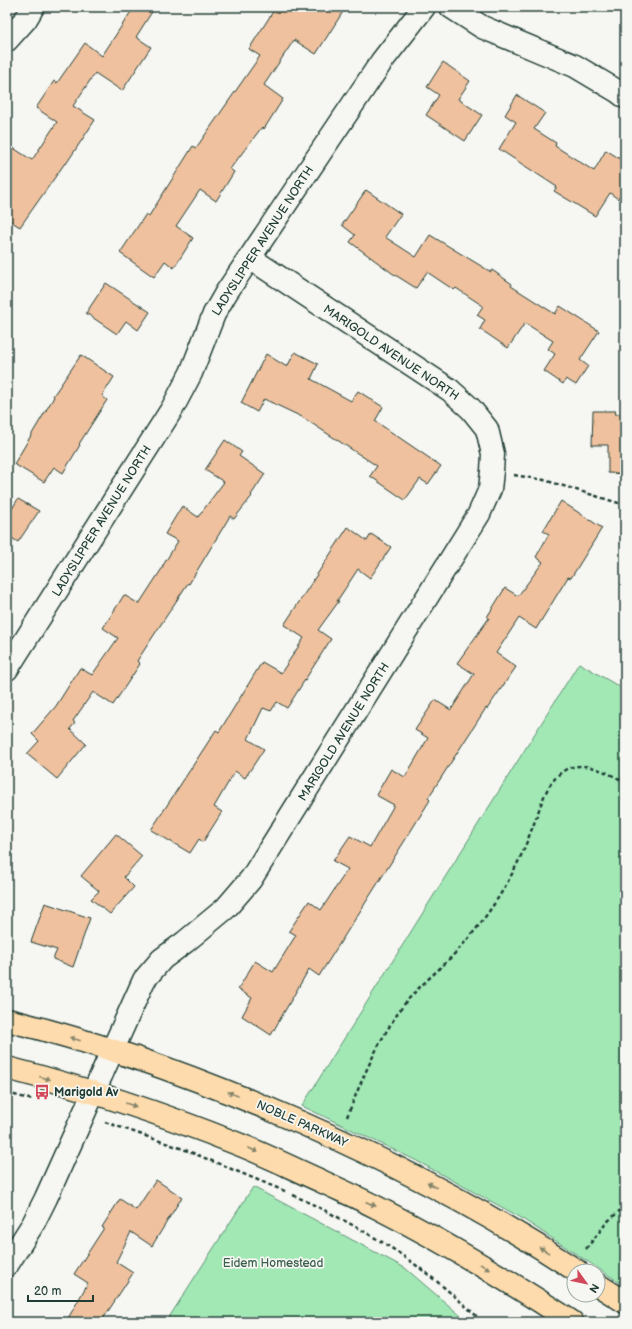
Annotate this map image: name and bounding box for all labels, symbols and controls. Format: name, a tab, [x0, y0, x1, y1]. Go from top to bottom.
street label: LADYSLIPPER AVENUE NORTH	[209, 163, 317, 319]
street label: MARIGOLD AVENUE NORTH	[320, 302, 462, 404]
street label: LADYSLIPPER AVENUE NORTH	[49, 443, 155, 599]
street label: MARIGOLD AVENUE NORTH	[295, 660, 393, 804]
one-way arrow	[69, 1035, 81, 1041]
one-way arrow	[38, 1075, 51, 1081]
bus stop icon: Marigold Av	[33, 1083, 51, 1101]
place label: Marigold Av	[54, 1085, 119, 1100]
one-way arrow	[227, 1091, 239, 1097]
street label: NOBLE PARKWAY	[254, 1097, 351, 1151]
one-way arrow	[125, 1102, 137, 1108]
one-way arrow	[247, 1148, 259, 1154]
one-way arrow	[426, 1182, 438, 1189]
one-way arrow	[365, 1201, 377, 1207]
one-way arrow	[538, 1247, 550, 1254]
park label: Eidem Homestead	[223, 1256, 323, 1271]
one-way arrow	[480, 1263, 490, 1271]
north arrow	[566, 1263, 606, 1303]
scale bar	[28, 1277, 93, 1303]
text: N	[586, 1281, 602, 1295]
text: 20 m	[34, 1284, 61, 1299]

